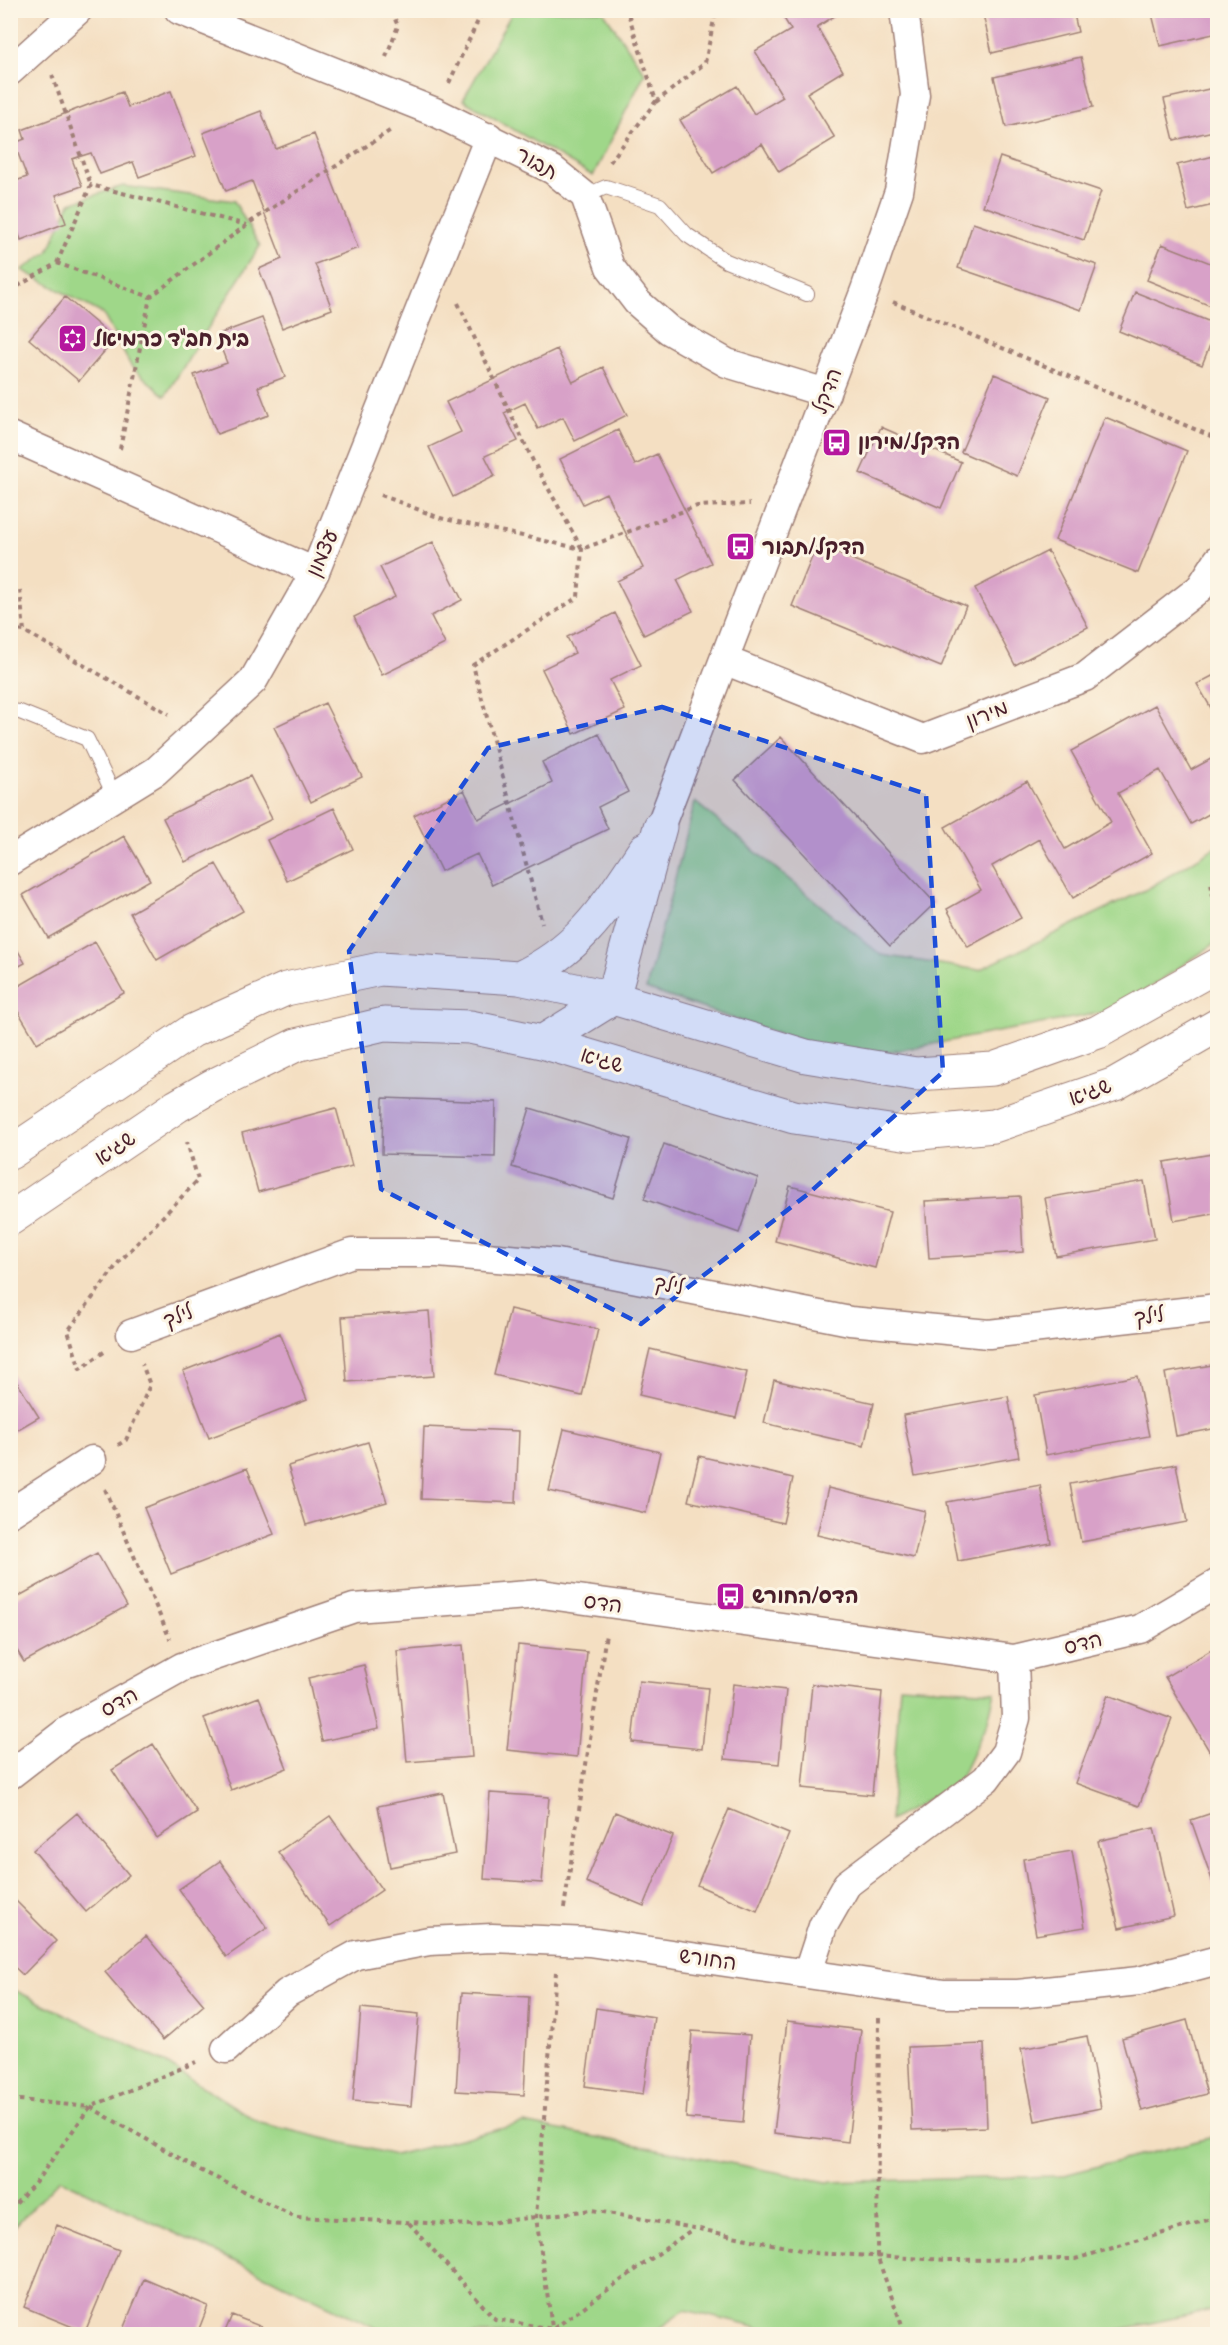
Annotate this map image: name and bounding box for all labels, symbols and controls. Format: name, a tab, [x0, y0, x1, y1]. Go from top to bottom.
street label: תבור	[509, 141, 563, 189]
synagogue icon: בית חב"ד כרמיאל	[56, 323, 88, 355]
place label: בית חב"ד כרמיאל	[93, 326, 249, 356]
street label: הדקל	[806, 364, 851, 419]
bus stop icon: הדקל/מירון	[821, 426, 853, 458]
place label: הדקל/מירון	[858, 429, 960, 459]
street label: עצמון	[300, 525, 347, 582]
bus stop icon: הדקל/תבור	[725, 531, 757, 563]
place label: הדקל/תבור	[762, 534, 865, 564]
street label: מירון	[962, 694, 1013, 738]
street label: שגיא	[576, 1042, 626, 1082]
street label: שגיא	[1065, 1072, 1116, 1115]
street label: שגיא	[90, 1125, 143, 1174]
street label: לילך	[651, 1269, 687, 1305]
street label: לילך	[159, 1298, 199, 1337]
street label: לילך	[1132, 1301, 1167, 1335]
bus stop icon: הדס/החורש	[715, 1580, 747, 1612]
place label: הדס/החורש	[752, 1583, 859, 1613]
street label: הדס	[581, 1587, 624, 1623]
street label: הדס	[1061, 1626, 1106, 1664]
street label: הדס	[96, 1681, 144, 1726]
street label: החורש	[677, 1942, 738, 1980]

